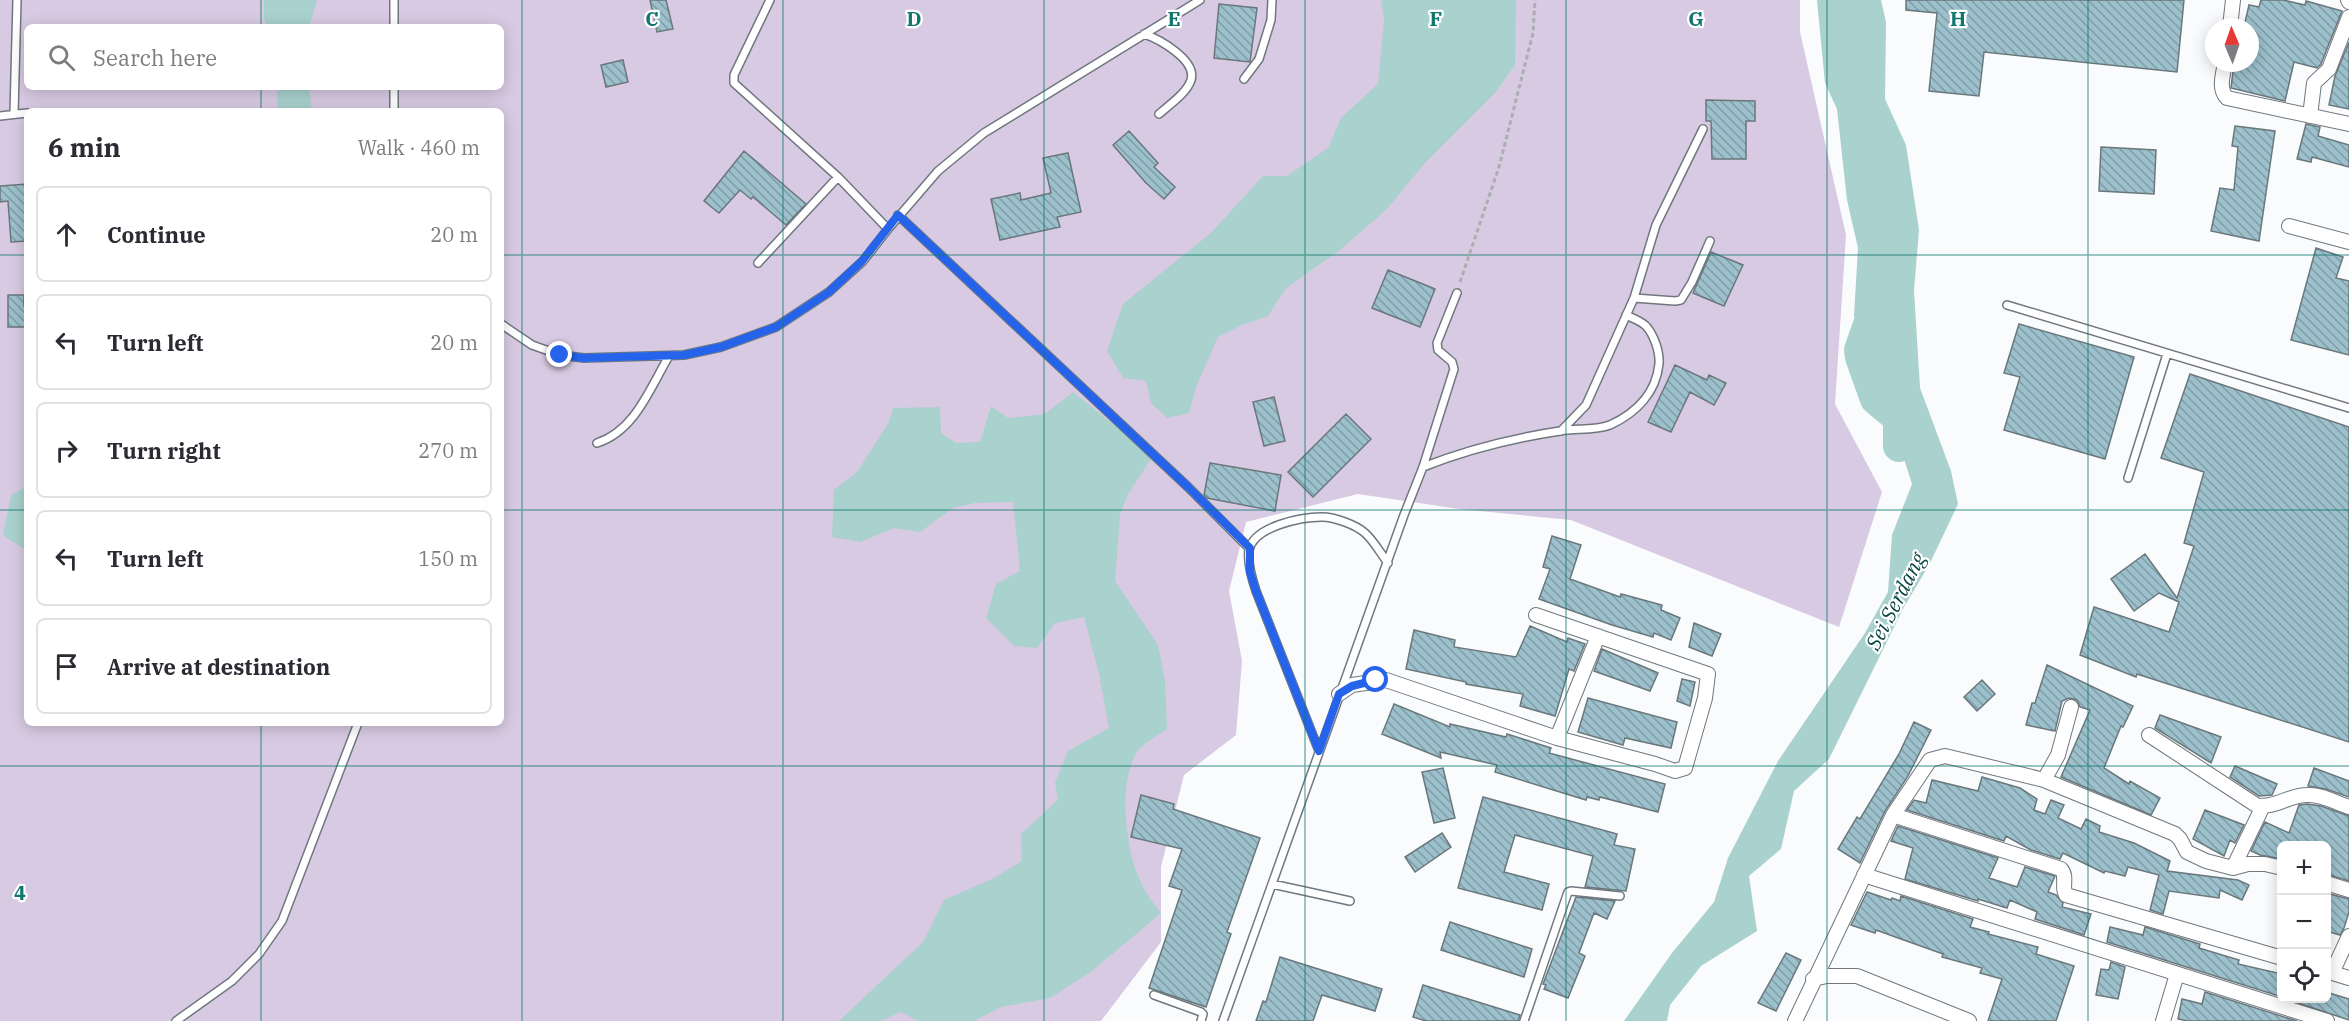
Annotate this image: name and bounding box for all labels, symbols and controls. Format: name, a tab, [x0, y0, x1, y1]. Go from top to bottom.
text: C	[645, 5, 659, 32]
text: D	[906, 5, 922, 32]
text: E	[1167, 5, 1181, 32]
text: F	[1430, 5, 1442, 32]
text: G	[1688, 5, 1704, 32]
text: H	[1950, 5, 1966, 32]
north arrow	[2205, 18, 2259, 72]
search box	[24, 24, 504, 90]
icon: search	[45, 41, 78, 74]
text: Search here	[93, 43, 217, 72]
text: 6 min	[48, 130, 121, 164]
text: Walk · 460 m	[358, 134, 480, 161]
icon: ahead	[50, 218, 83, 251]
text: Continue	[107, 220, 206, 249]
text: 20 m	[430, 221, 478, 248]
icon: left	[50, 326, 83, 359]
text: Turn left	[107, 328, 203, 357]
text: 20 m	[430, 329, 478, 356]
route end	[546, 341, 572, 367]
icon: right	[50, 434, 83, 467]
text: Turn right	[107, 436, 221, 465]
text: 270 m	[418, 437, 478, 464]
icon: left	[50, 542, 83, 575]
text: Turn left	[107, 544, 203, 573]
text: 150 m	[418, 545, 478, 572]
water label: Sei Serdang	[1858, 546, 1932, 655]
icon: arrive	[50, 650, 83, 683]
text: Arrive at destination	[107, 652, 330, 681]
route start	[1362, 666, 1388, 692]
map controls	[2277, 841, 2331, 1003]
button: +	[2277, 841, 2331, 895]
text: 4	[14, 879, 26, 906]
button: −	[2277, 895, 2331, 949]
button: locate	[2277, 949, 2331, 1003]

